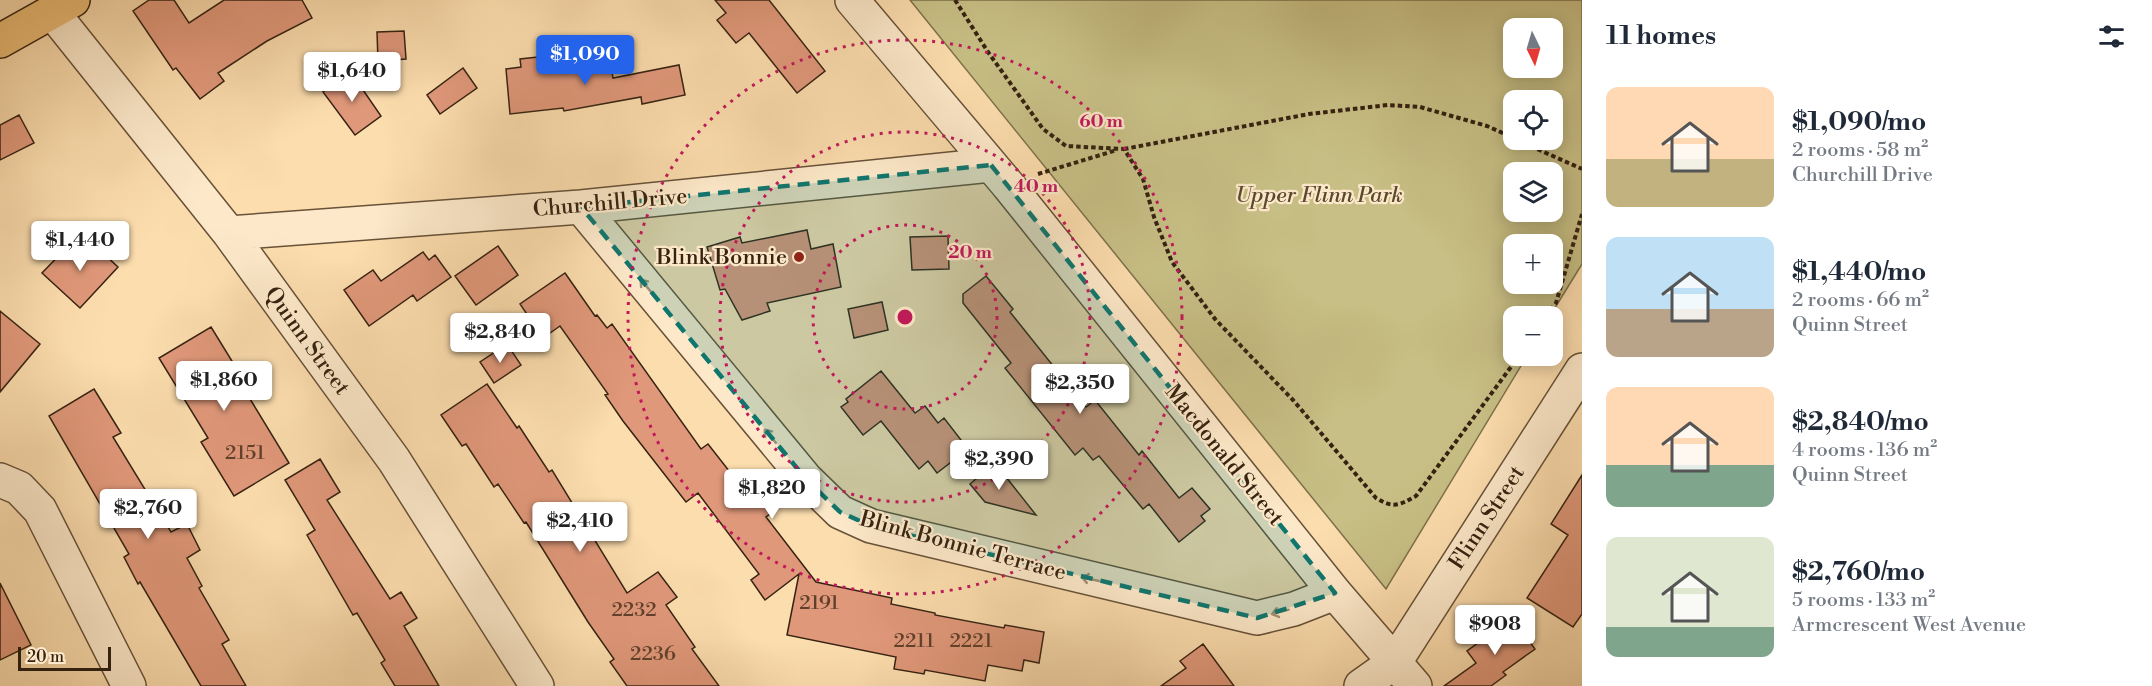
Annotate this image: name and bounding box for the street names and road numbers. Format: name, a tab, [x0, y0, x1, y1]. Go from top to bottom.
street label: Churchill Drive	[532, 183, 688, 223]
street label: Quinn Street	[259, 281, 356, 401]
street label: Macdonald Street	[1159, 379, 1289, 531]
street label: Flinn Street	[1443, 461, 1531, 575]
street label: Blink Bonnie Terrace	[856, 505, 1069, 587]

